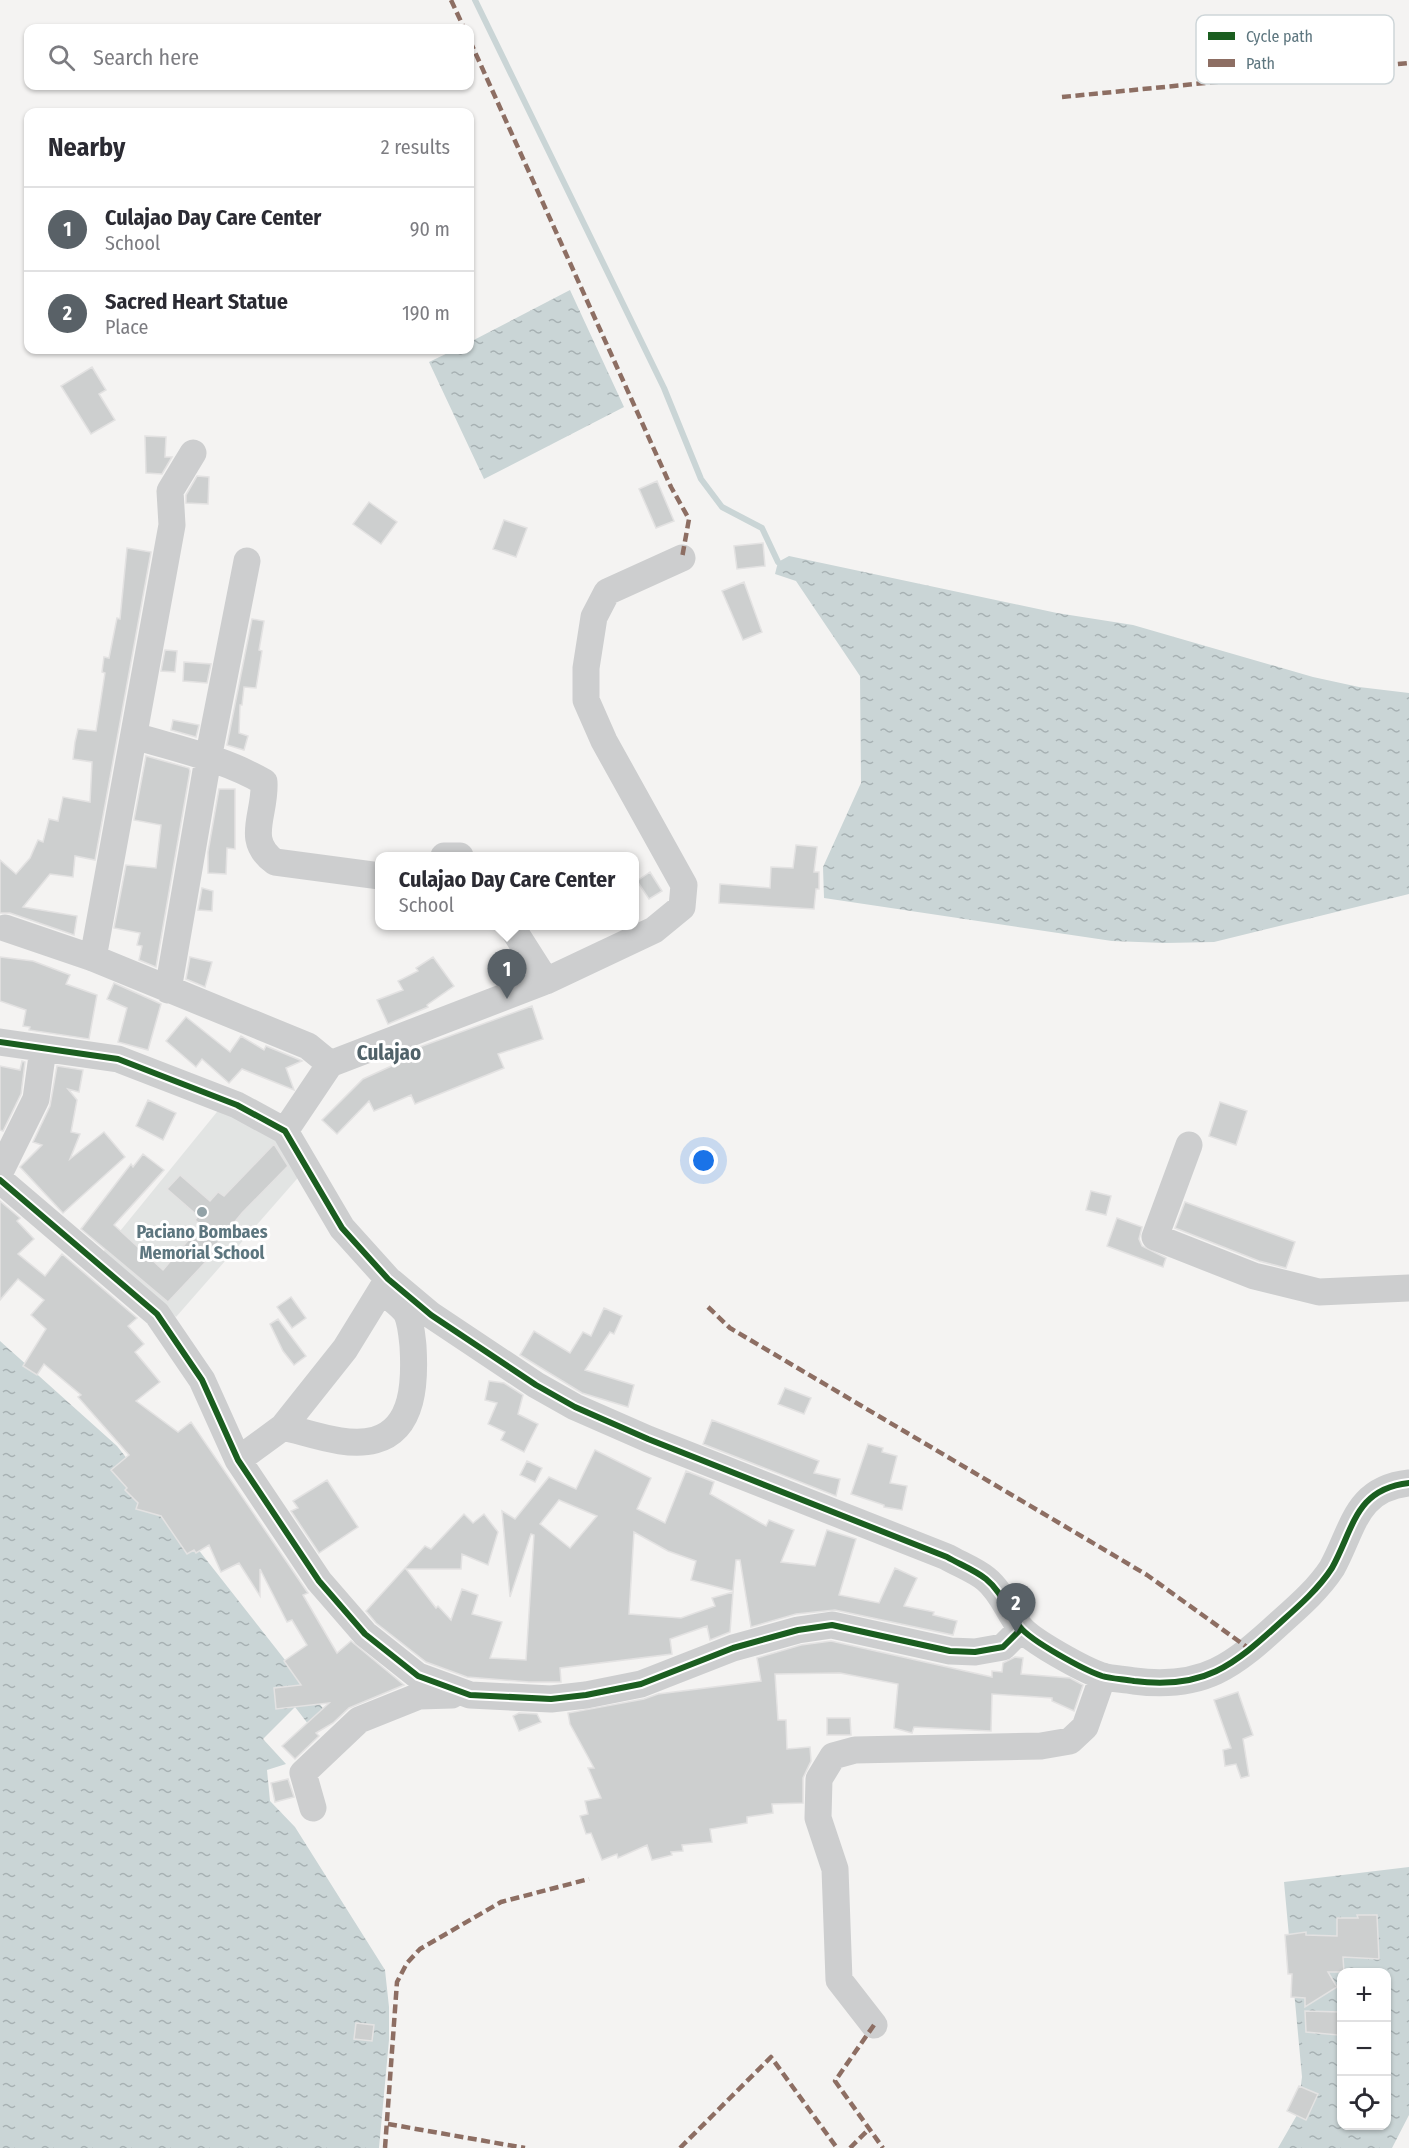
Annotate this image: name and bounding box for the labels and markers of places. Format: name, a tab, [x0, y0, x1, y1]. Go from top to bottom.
pin: 1	[488, 950, 526, 999]
marker: Paciano Bombaes Memorial School	[195, 1205, 209, 1219]
place label: Paciano Bombaes Memorial School	[136, 1221, 268, 1264]
pin: 2	[996, 1584, 1036, 1633]

